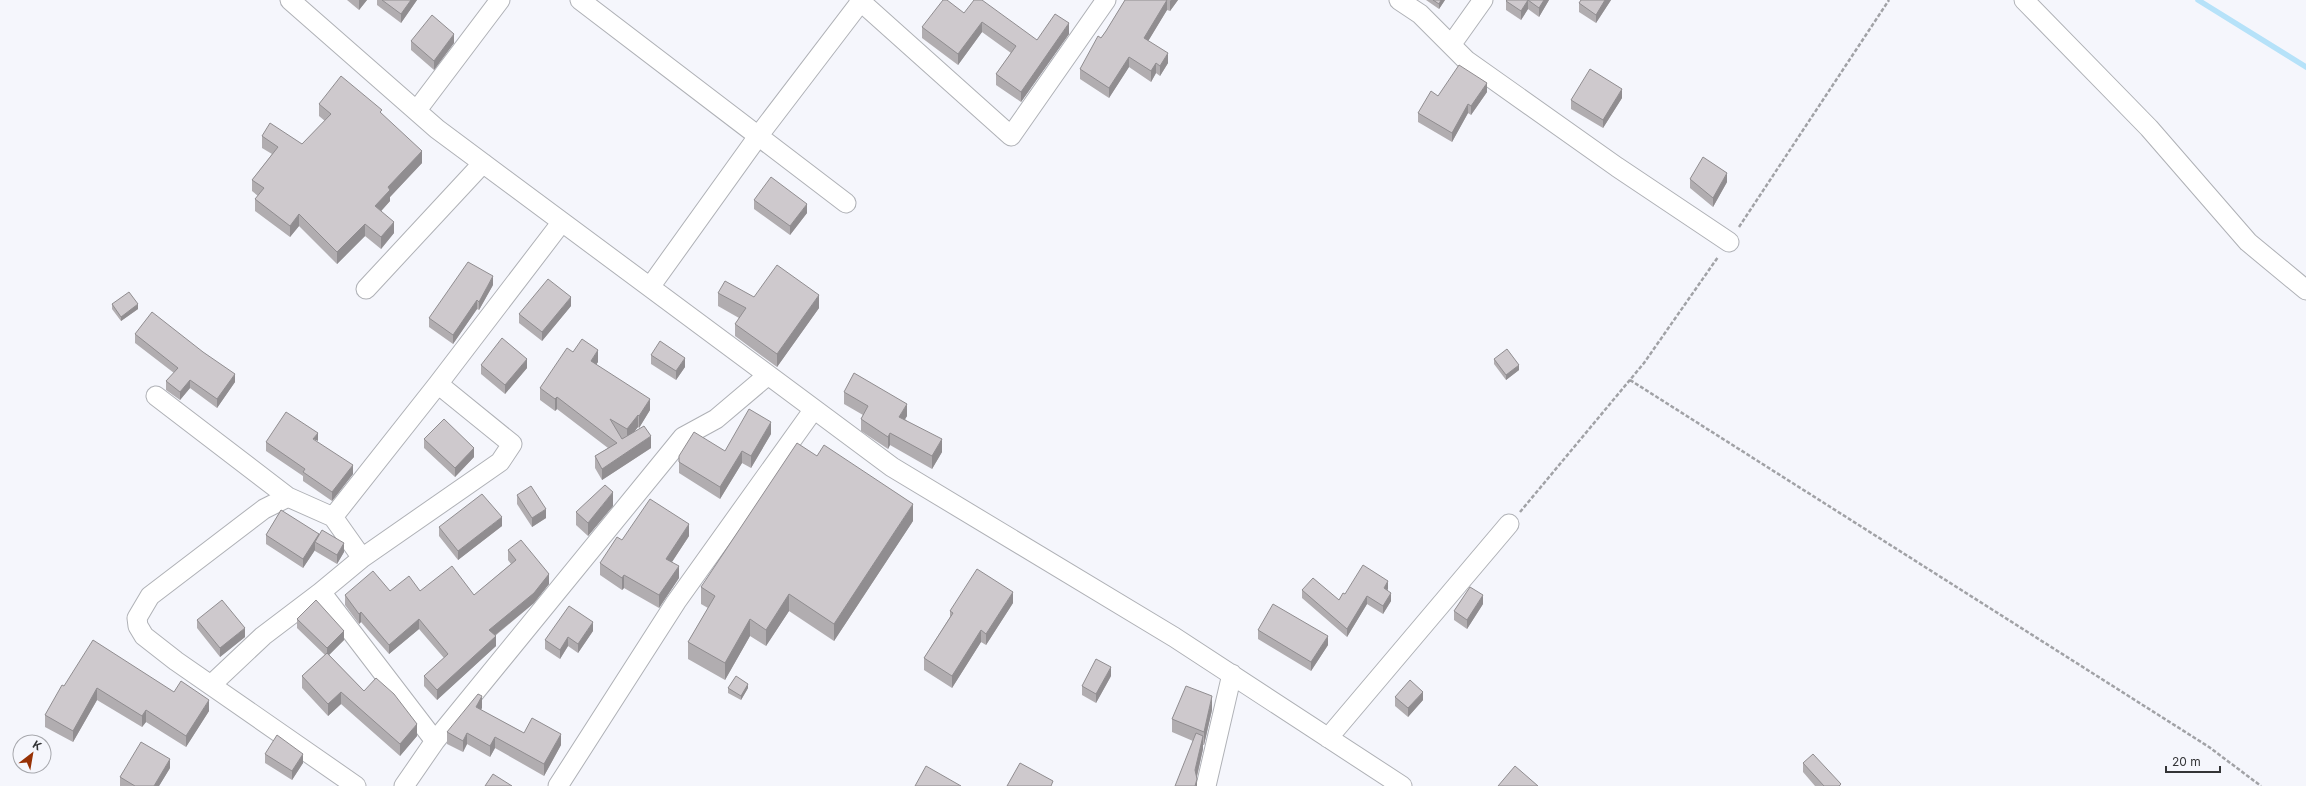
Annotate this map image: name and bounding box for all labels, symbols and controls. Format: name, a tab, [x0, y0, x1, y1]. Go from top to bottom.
north arrow	[12, 734, 52, 774]
text: K	[30, 737, 44, 754]
scale bar	[2166, 748, 2220, 774]
text: 20 m	[2172, 754, 2201, 769]

